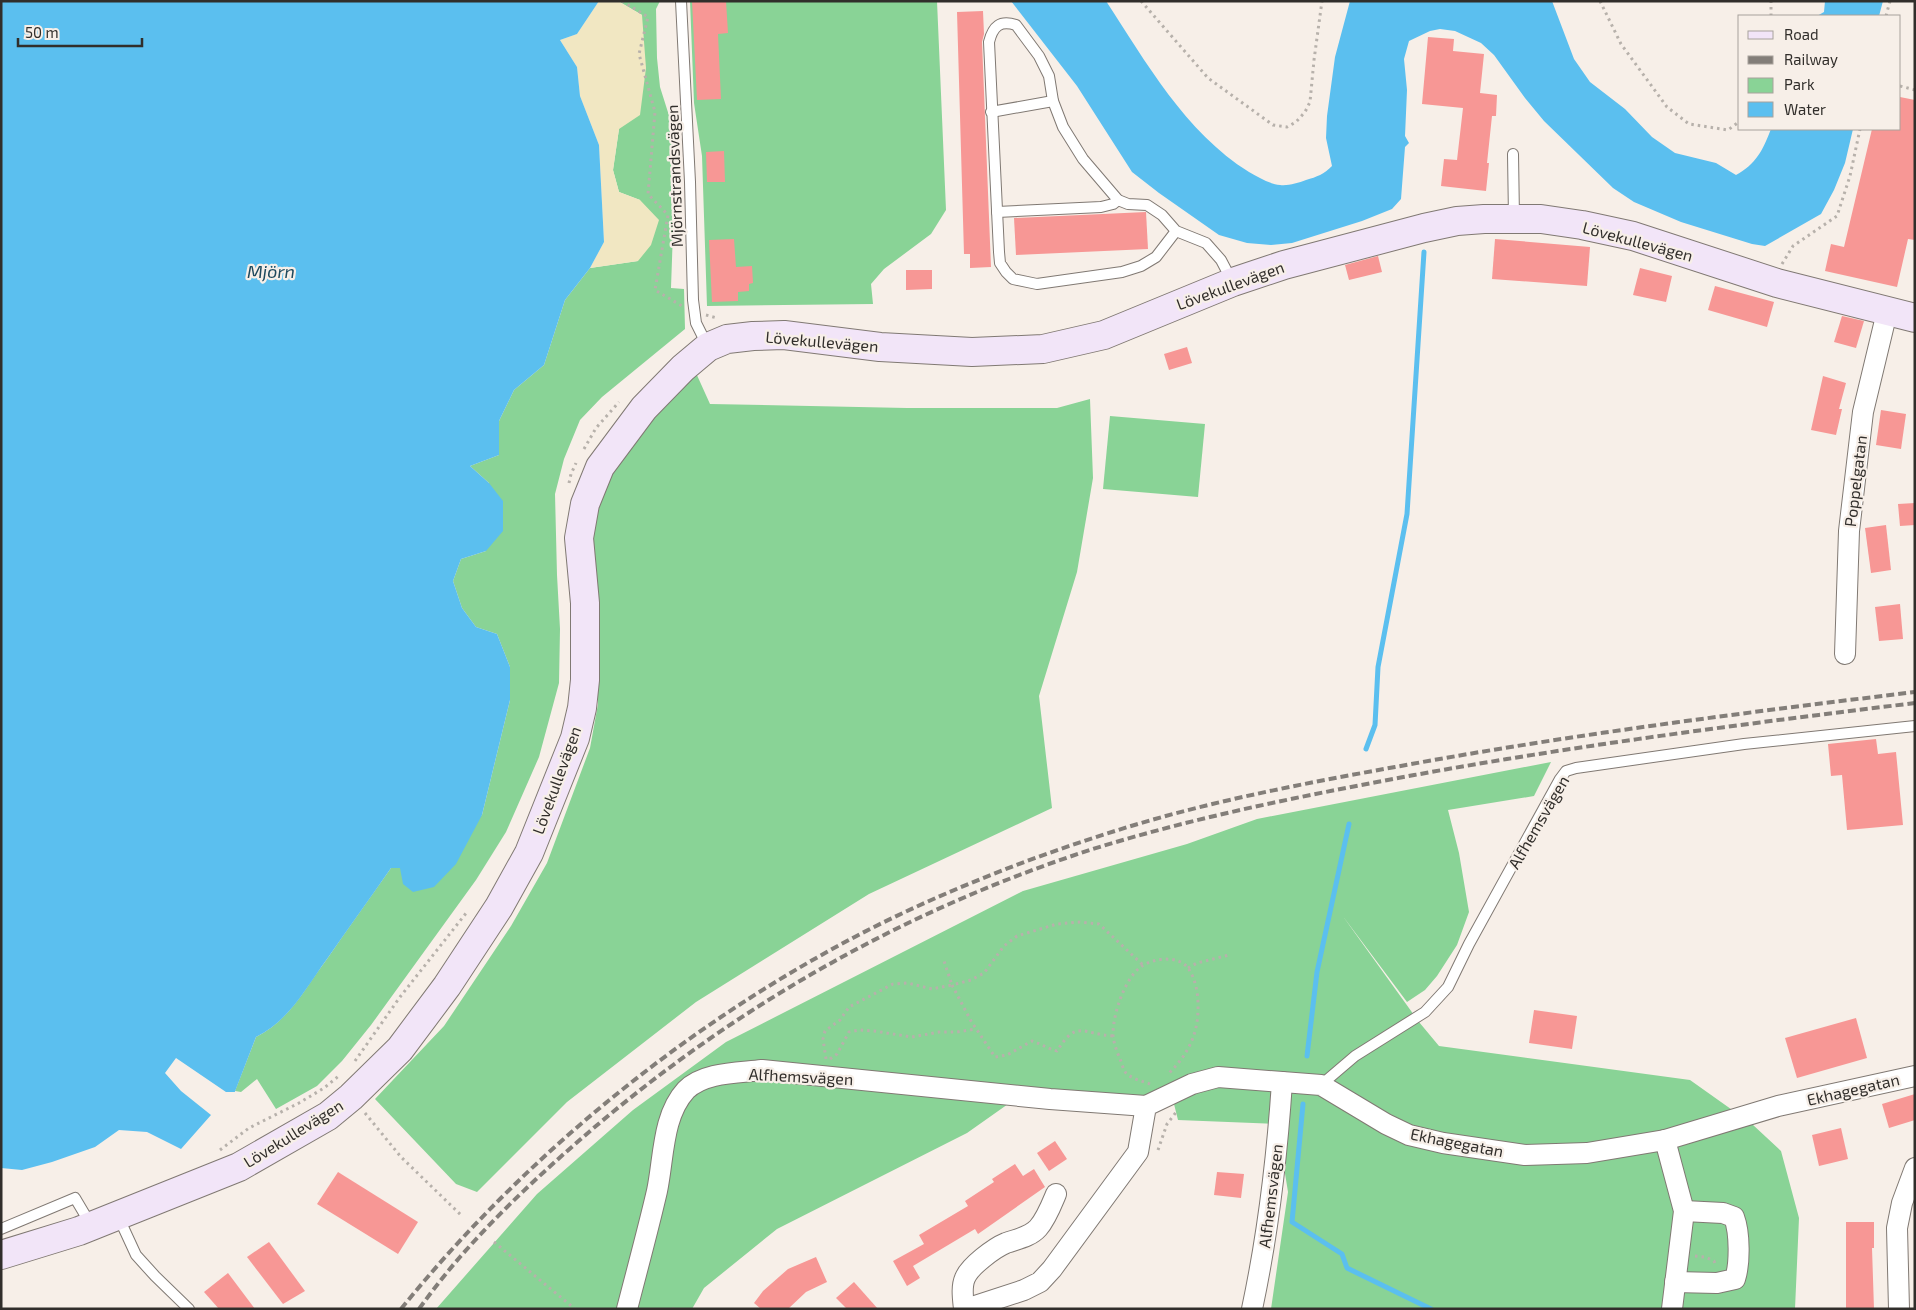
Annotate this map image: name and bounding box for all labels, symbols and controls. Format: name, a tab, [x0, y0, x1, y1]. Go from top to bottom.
scale bar	[18, 15, 141, 47]
legend	[1738, 15, 1901, 130]
text: 50 m	[25, 23, 59, 41]
text: Road	[1784, 25, 1819, 43]
text: Railway	[1784, 50, 1838, 68]
text: Park	[1784, 75, 1815, 93]
text: Water	[1784, 100, 1826, 118]
street label: Mjörnstrandsvägen	[662, 104, 687, 248]
street label: Lövekullevägen	[1581, 217, 1695, 265]
street label: Lövekullevägen	[1173, 257, 1287, 313]
water label: Mjörn	[247, 260, 295, 282]
street label: Lövekullevägen	[765, 327, 879, 355]
street label: Poppelgatan	[1840, 434, 1870, 528]
street label: Lövekullevägen	[528, 723, 584, 837]
street label: Alfhemsvägen	[1504, 772, 1572, 872]
street label: Alfhemsvägen	[748, 1064, 854, 1088]
street label: Ekhagegatan	[1805, 1069, 1901, 1109]
street label: Lövekullevägen	[240, 1095, 346, 1171]
street label: Ekhagegatan	[1409, 1124, 1505, 1160]
street label: Alfhemsvägen	[1254, 1143, 1286, 1249]

